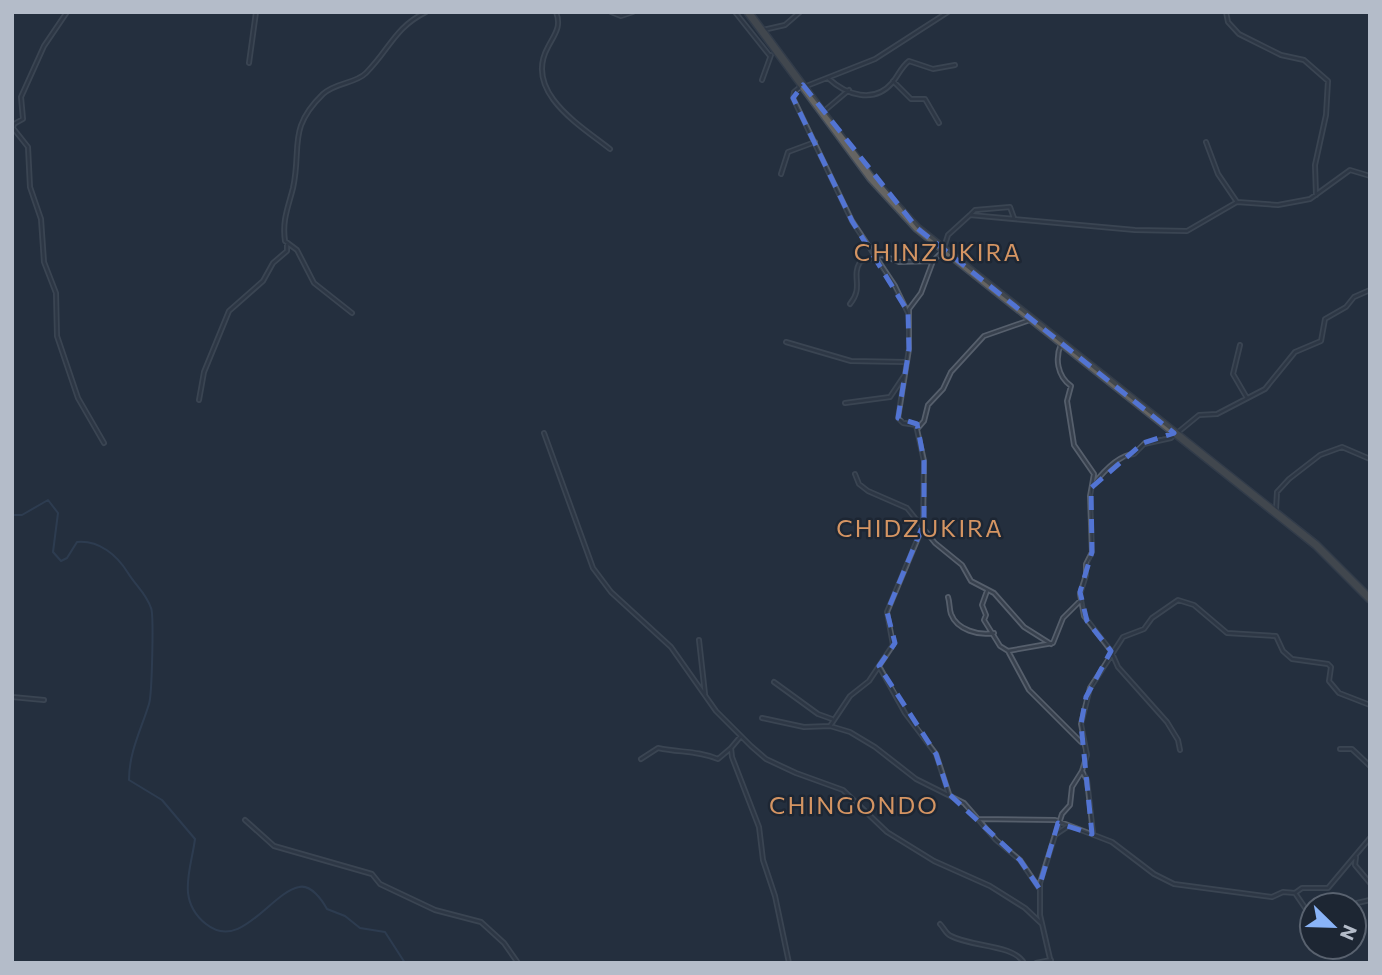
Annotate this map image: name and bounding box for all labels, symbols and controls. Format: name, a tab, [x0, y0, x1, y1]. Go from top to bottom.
district label: CHINZUKIRA	[854, 237, 1022, 266]
district label: CHIDZUKIRA	[836, 513, 1004, 542]
district label: CHINGONDO	[769, 790, 939, 819]
north arrow	[1298, 891, 1368, 961]
text: N	[1336, 922, 1362, 944]

